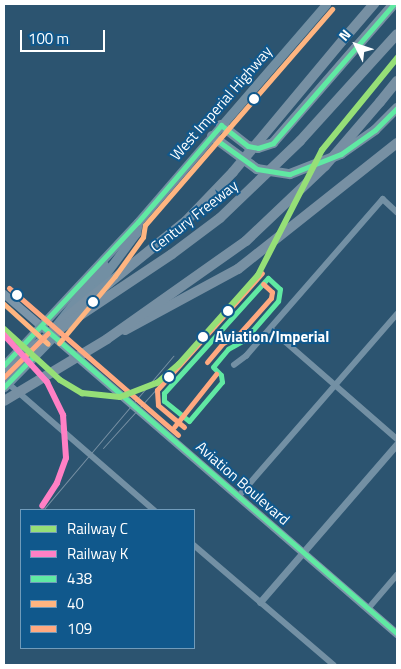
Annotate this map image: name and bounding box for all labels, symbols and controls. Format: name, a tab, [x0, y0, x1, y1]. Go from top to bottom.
scale bar	[22, 20, 108, 52]
north arrow	[331, 20, 381, 70]
text: N	[333, 24, 355, 45]
text: 100 m	[28, 27, 69, 50]
street label: West Imperial Highway	[166, 42, 276, 164]
unlabelled marker	[249, 94, 259, 104]
street label: Century Freeway	[147, 176, 241, 256]
unlabelled marker	[12, 290, 22, 300]
unlabelled marker	[88, 297, 98, 307]
unlabelled marker	[223, 306, 233, 316]
place label: Aviation/Imperial	[215, 328, 329, 346]
marker: Aviation/Imperial	[195, 329, 211, 345]
unlabelled marker	[164, 372, 174, 382]
street label: Aviation Boulevard	[193, 437, 293, 529]
legend	[20, 509, 195, 649]
text: Railway C	[67, 517, 128, 540]
text: Railway K	[67, 542, 128, 565]
text: 438	[67, 567, 92, 590]
text: 40	[67, 592, 84, 615]
text: 109	[67, 617, 92, 640]

